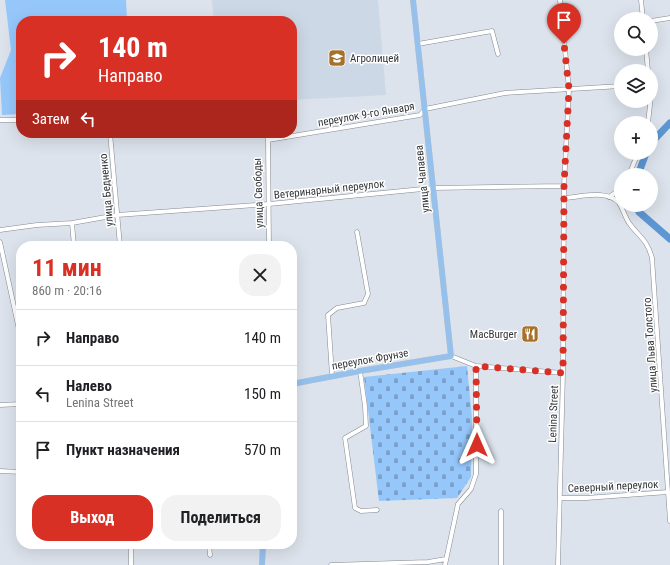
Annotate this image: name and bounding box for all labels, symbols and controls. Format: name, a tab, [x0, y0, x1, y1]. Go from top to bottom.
pin	[547, 3, 581, 44]
icon: arrive	[553, 9, 575, 31]
map controls	[614, 12, 658, 212]
button: search	[614, 12, 658, 56]
text: 140 m	[98, 31, 168, 64]
icon: right	[32, 32, 84, 84]
school or university icon: Агролицей	[327, 48, 347, 68]
place label: Агролицей	[350, 52, 399, 65]
button: layers	[614, 64, 658, 108]
text: Направо	[98, 65, 163, 86]
street label: переулок 9-го Января	[317, 100, 416, 129]
icon: left	[77, 108, 99, 130]
text: Затем	[32, 110, 69, 128]
button: +	[614, 116, 658, 160]
street label: улица Чапаева	[412, 145, 433, 213]
street label: улица Бедненко	[97, 152, 116, 227]
street label: улица Свободы	[251, 158, 266, 228]
button: −	[614, 168, 658, 212]
street label: Ветеринарный переулок	[273, 177, 386, 202]
text: 11 мин	[32, 254, 102, 282]
button: close	[239, 254, 281, 296]
text: 860 m · 20:16	[32, 283, 102, 298]
street label: улица Льва Толстого	[641, 297, 660, 393]
restaurant icon: MacBurger	[520, 324, 540, 344]
icon: right	[32, 327, 54, 349]
place label: MacBurger	[470, 328, 518, 341]
text: Направо	[66, 329, 119, 347]
text: 140 m	[244, 329, 281, 347]
street label: переулок Фрунзе	[331, 346, 409, 373]
text: Налево	[66, 377, 112, 395]
icon: left	[32, 383, 54, 405]
text: 150 m	[244, 385, 281, 403]
street label: Lenina Street	[546, 385, 561, 443]
text: Lenina Street	[66, 395, 134, 410]
position arrow	[456, 424, 498, 466]
icon: arrive	[32, 439, 54, 461]
text: Пункт назначения	[66, 441, 180, 459]
text: 570 m	[244, 441, 281, 459]
street label: Северный переулок	[567, 478, 659, 495]
button: Выход	[32, 495, 153, 541]
button: Поделиться	[161, 495, 281, 541]

